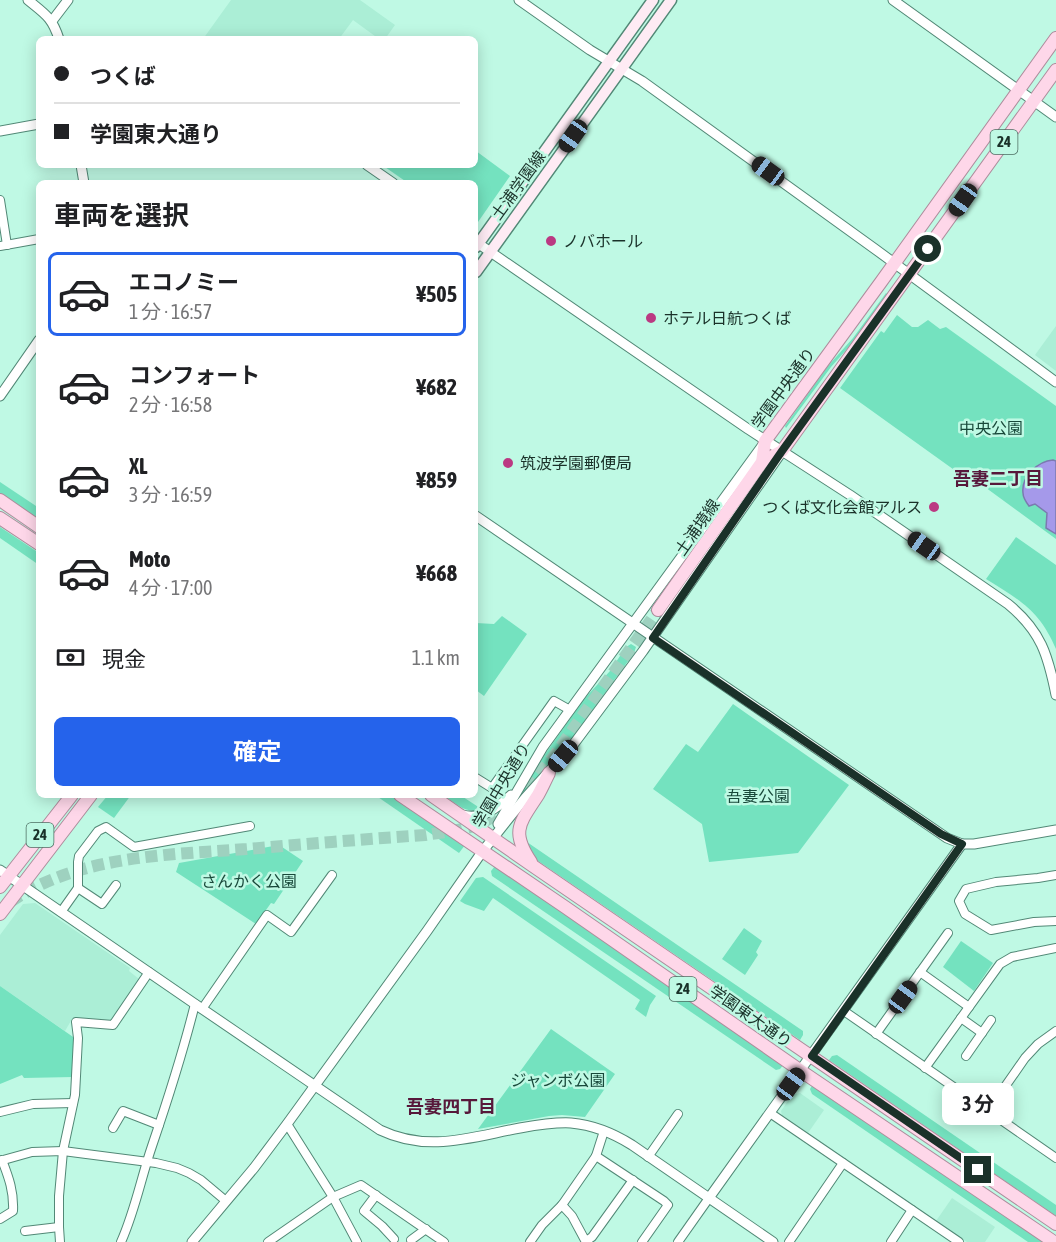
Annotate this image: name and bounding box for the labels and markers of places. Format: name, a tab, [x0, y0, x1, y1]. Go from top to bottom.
place label: ノバホール	[563, 232, 643, 250]
marker: ノバホール	[544, 234, 558, 248]
place label: ホテル日航つくば	[663, 309, 791, 327]
marker: ホテル日航つくば	[644, 311, 658, 325]
place label: 筑波学園郵便局	[520, 454, 632, 472]
marker: 筑波学園郵便局	[501, 456, 515, 470]
place label: つくば文化会館アルス	[762, 498, 922, 516]
marker: つくば文化会館アルス	[927, 500, 941, 514]

